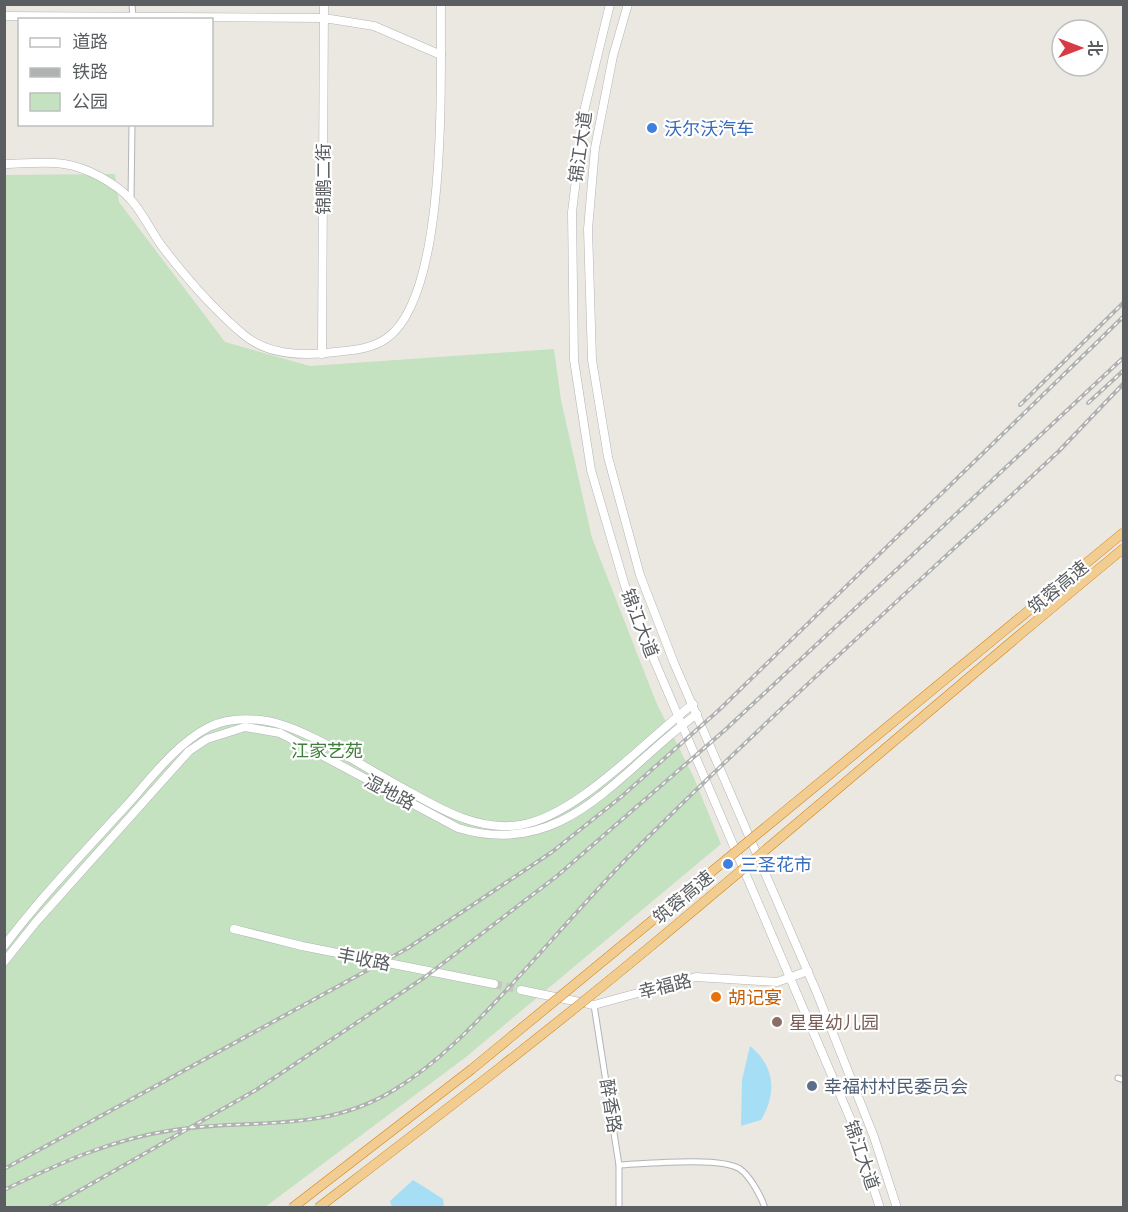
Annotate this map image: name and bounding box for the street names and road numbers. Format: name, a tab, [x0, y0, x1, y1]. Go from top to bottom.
street label: 锦江大道	[563, 110, 597, 184]
street label: 锦鹏二街	[311, 143, 336, 215]
street label: 筑蓉高速	[1022, 554, 1094, 620]
street label: 锦江大道	[615, 585, 665, 661]
street label: 湿地路	[360, 768, 420, 816]
street label: 筑蓉高速	[647, 864, 719, 930]
street label: 丰收路	[335, 942, 393, 976]
street label: 幸福路	[636, 967, 694, 1005]
street label: 醉香路	[594, 1077, 628, 1135]
street label: 锦江大道	[838, 1117, 886, 1193]

